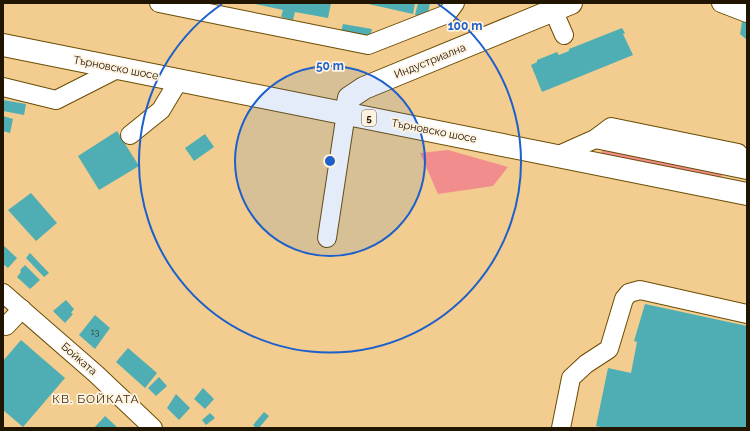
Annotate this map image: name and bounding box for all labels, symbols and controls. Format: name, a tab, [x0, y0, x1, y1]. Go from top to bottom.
text: 100 m	[448, 19, 482, 33]
street label: Индустриална	[392, 41, 468, 81]
street label: Търновско шосе	[72, 53, 160, 83]
text: 50 m	[316, 59, 344, 73]
road number: 5	[362, 110, 376, 126]
street label: Търновско шосе	[390, 116, 478, 146]
centre of rings	[323, 154, 337, 168]
house number: 13	[91, 327, 100, 337]
street label: Бойката	[58, 340, 100, 378]
district label: КВ. БОЙКАТА	[52, 392, 140, 406]

